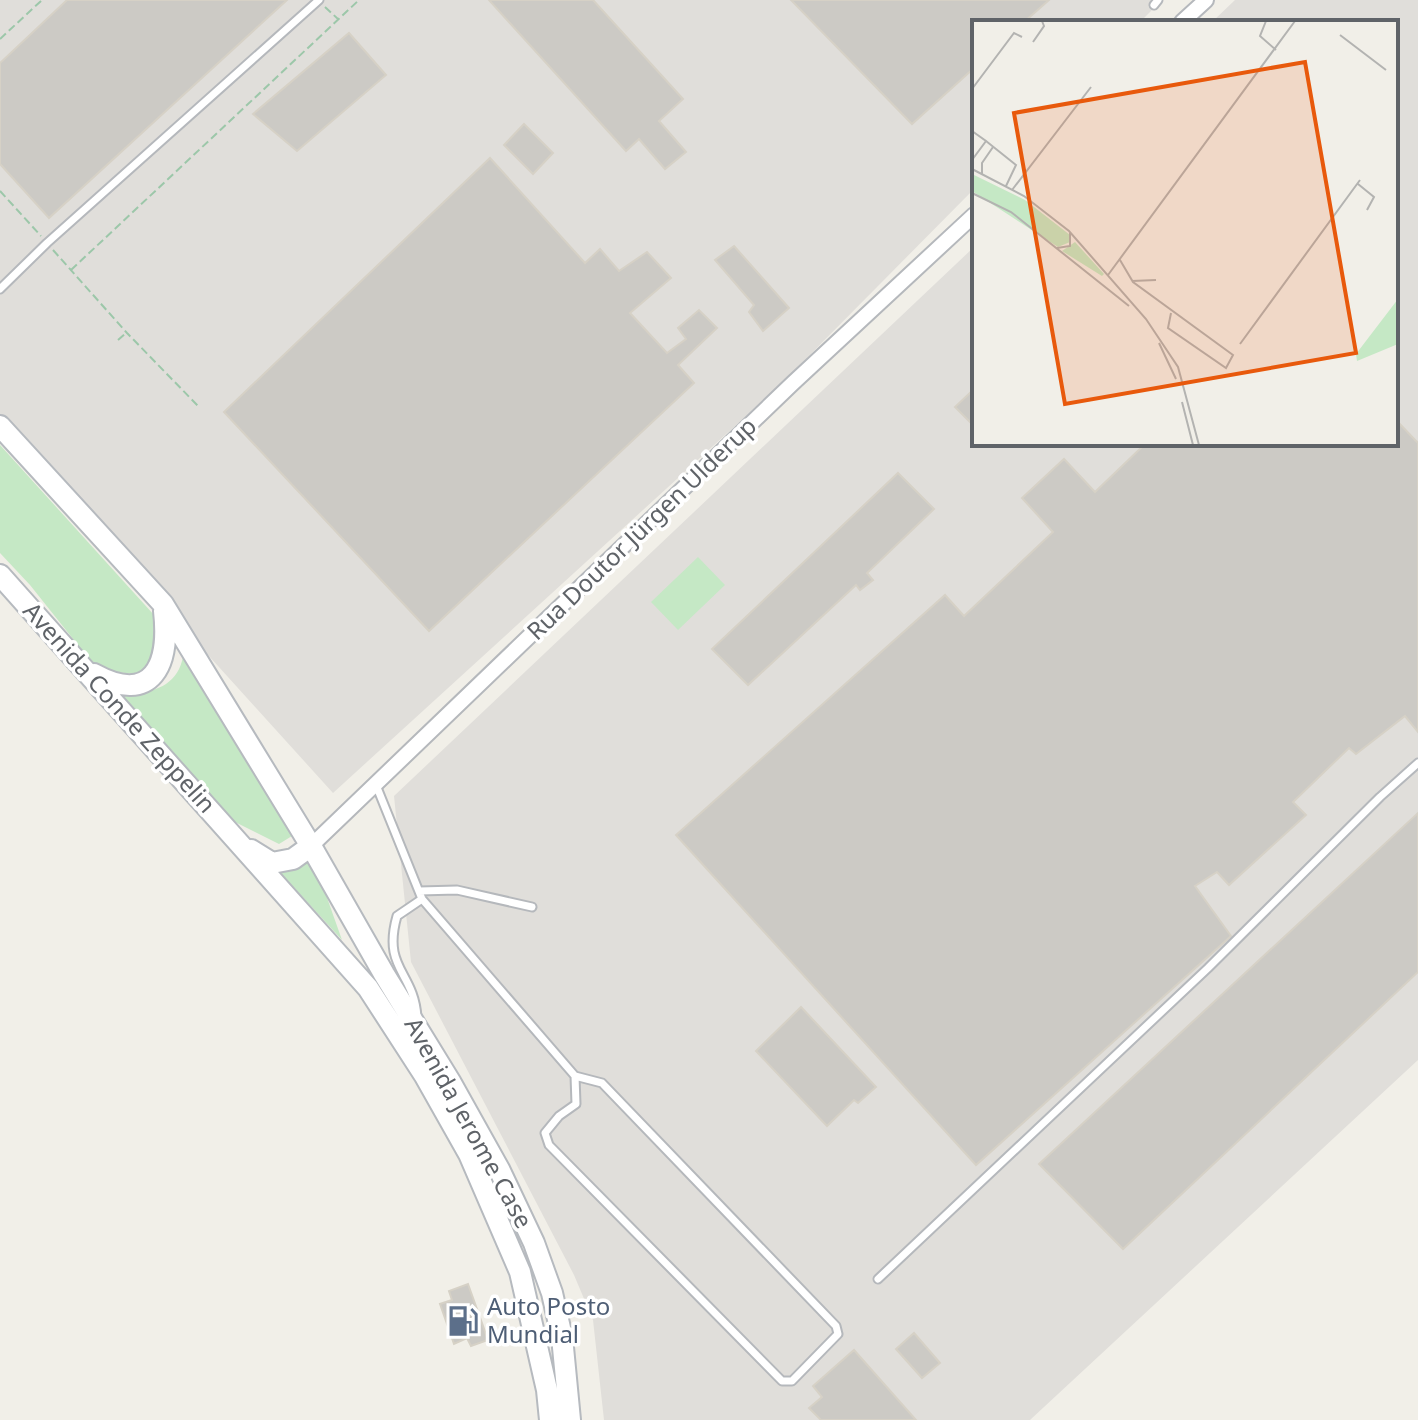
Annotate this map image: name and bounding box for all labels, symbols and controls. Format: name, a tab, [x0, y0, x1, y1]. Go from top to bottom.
inset map	[972, 20, 1398, 446]
street label: Rua Doutor Jürgen Ulderup	[519, 409, 763, 647]
street label: Avenida Conde Zeppelin	[16, 594, 224, 820]
street label: Avenida Jerome Case	[398, 1011, 541, 1234]
place label: Auto Posto Mundial	[487, 1289, 610, 1350]
fuel station icon: Auto Posto Mundial	[446, 1304, 480, 1338]

